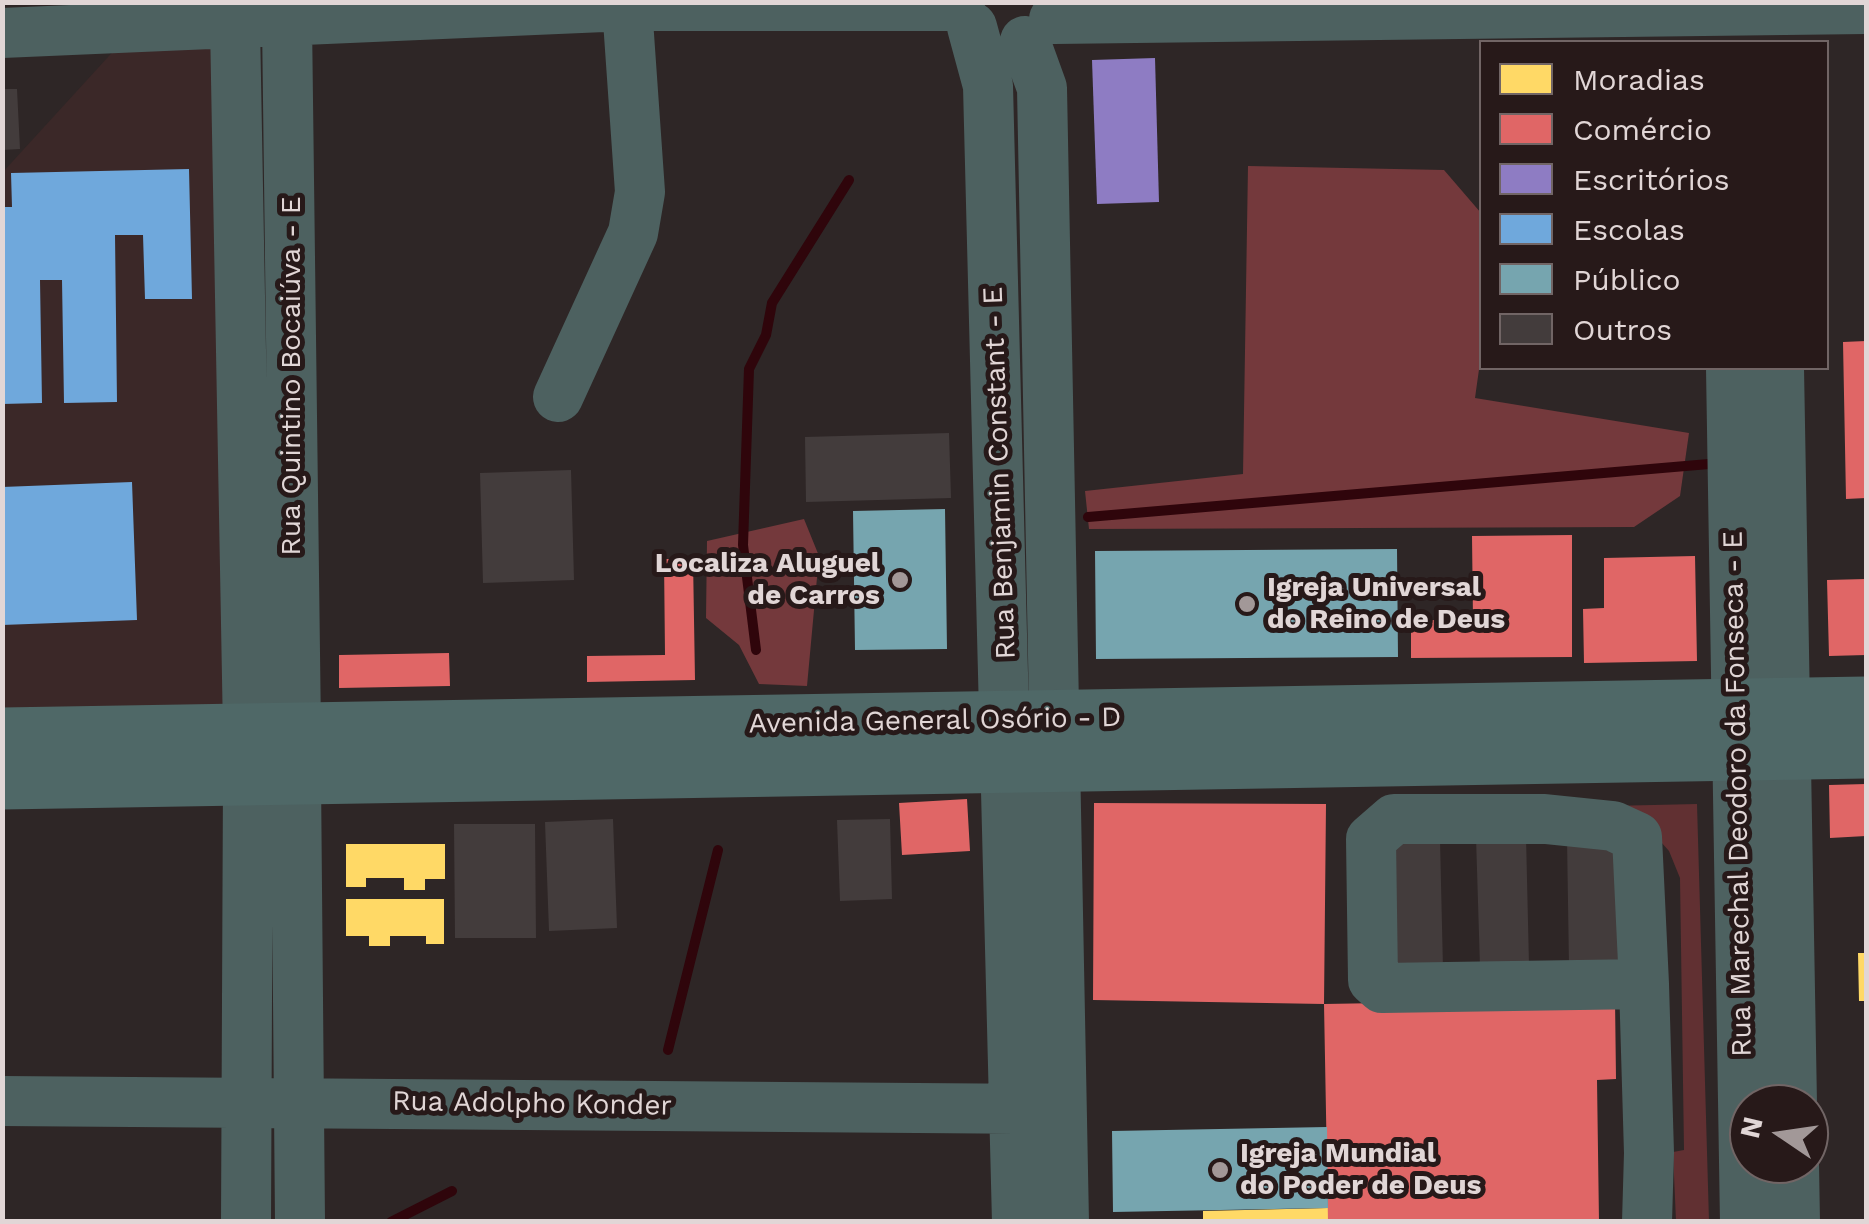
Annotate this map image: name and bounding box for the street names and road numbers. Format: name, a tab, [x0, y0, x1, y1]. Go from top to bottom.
street label: Rua Quintino Bocaiúva - E	[275, 196, 309, 556]
street label: Rua Benjamin Constant - E	[977, 286, 1023, 660]
street label: Rua Marechal Deodoro da Fonseca - E	[1717, 531, 1759, 1057]
street label: Avenida General Osório - D	[748, 701, 1122, 741]
street label: Rua Adolpho Konder	[392, 1085, 672, 1123]

